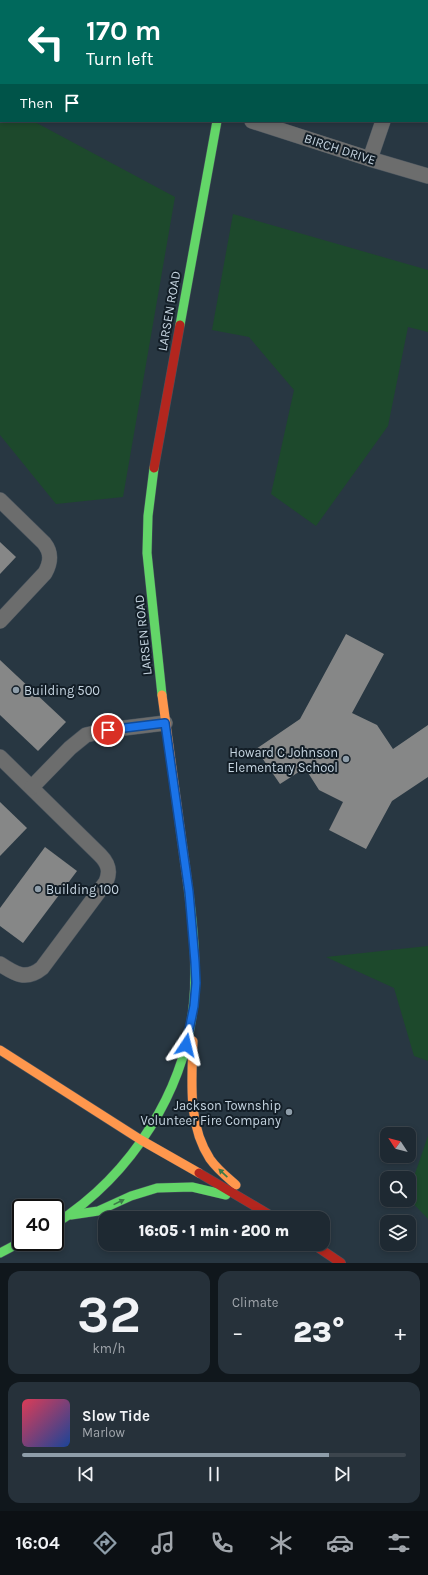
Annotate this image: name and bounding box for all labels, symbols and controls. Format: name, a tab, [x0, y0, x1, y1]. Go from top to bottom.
text: 170 m	[86, 14, 161, 47]
icon: left	[20, 16, 72, 68]
text: Turn left	[86, 48, 154, 70]
icon: arrive	[61, 92, 83, 114]
text: Then	[20, 94, 53, 112]
street label: BIRCH DRIVE	[302, 130, 378, 168]
street label: LARSEN ROAD	[155, 270, 183, 352]
street label: LARSEN ROAD	[131, 594, 155, 676]
place label: Building 500	[24, 683, 100, 698]
marker: Building 500	[11, 685, 21, 695]
pin	[91, 713, 125, 747]
icon: arrive	[97, 719, 119, 741]
place label: Howard C Johnson Elementary School	[228, 745, 338, 775]
marker: Howard C Johnson Elementary School	[341, 754, 351, 764]
place label: Building 100	[46, 882, 119, 897]
marker: Building 100	[33, 884, 43, 894]
position arrow	[165, 1024, 207, 1066]
place label: Jackson Township Volunteer Fire Company	[141, 1098, 281, 1128]
marker: Jackson Township Volunteer Fire Company	[284, 1107, 294, 1117]
north arrow	[380, 1127, 416, 1163]
map controls	[380, 1127, 416, 1251]
one-way arrow	[218, 1168, 228, 1178]
button: search	[380, 1171, 416, 1207]
one-way arrow	[113, 1198, 125, 1205]
speed limit sign: 40	[12, 1199, 64, 1251]
button: layers	[380, 1215, 416, 1251]
text: 16:05 · 1 min · 200 m	[139, 1222, 289, 1240]
text: 32	[77, 1284, 141, 1345]
text: Climate	[232, 1295, 278, 1310]
text: 23°	[293, 1314, 345, 1350]
text: −	[232, 1320, 244, 1346]
text: +	[394, 1320, 406, 1346]
text: km/h	[93, 1341, 125, 1356]
text: Slow Tide	[82, 1407, 150, 1425]
text: Marlow	[82, 1425, 125, 1440]
icon: previous	[75, 1463, 97, 1485]
icon: pause	[203, 1463, 225, 1485]
icon: next	[331, 1463, 353, 1485]
icon: directions	[91, 1529, 119, 1557]
icon: music	[149, 1529, 177, 1557]
icon: phone	[208, 1529, 236, 1557]
icon: climate	[267, 1529, 295, 1557]
icon: car	[326, 1529, 354, 1557]
icon: filters	[385, 1529, 413, 1557]
text: 16:04	[15, 1532, 60, 1554]

